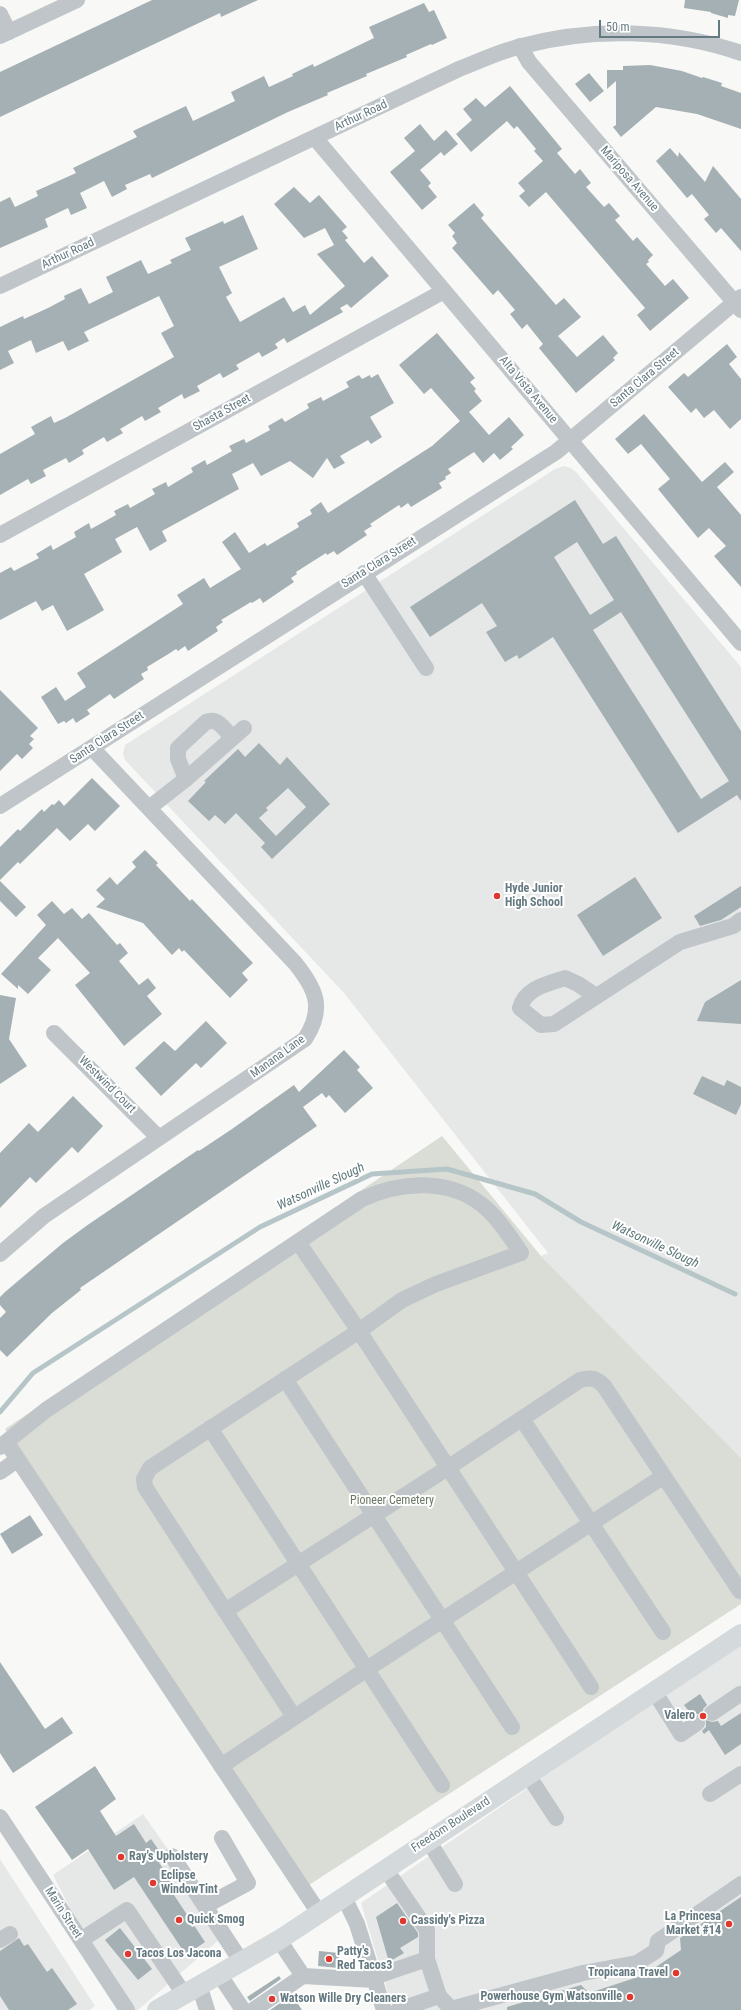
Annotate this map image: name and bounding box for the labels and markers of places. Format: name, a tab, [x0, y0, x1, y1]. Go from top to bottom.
place label: Hyde Junior High School	[505, 882, 563, 910]
marker: Hyde Junior High School	[492, 891, 502, 901]
place label: Valero	[664, 1709, 695, 1723]
marker: Valero	[698, 1711, 708, 1721]
place label: Ray's Upholstery	[129, 1850, 208, 1864]
marker: Ray's Upholstery	[116, 1852, 126, 1862]
place label: Eclipse WindowTint	[161, 1869, 218, 1897]
marker: Eclipse WindowTint	[148, 1878, 158, 1888]
place label: La Princesa Market #14	[665, 1910, 721, 1938]
place label: Quick Smog	[187, 1913, 245, 1927]
place label: Cassidy's Pizza	[411, 1914, 485, 1928]
marker: Quick Smog	[174, 1915, 184, 1925]
marker: Cassidy's Pizza	[398, 1916, 408, 1926]
marker: La Princesa Market #14	[724, 1919, 734, 1929]
place label: Patty's Red Tacos3	[337, 1945, 392, 1973]
place label: Tacos Los Jacona	[136, 1947, 221, 1961]
marker: Tacos Los Jacona	[123, 1949, 133, 1959]
marker: Patty's Red Tacos3	[324, 1954, 334, 1964]
place label: Tropicana Travel	[588, 1966, 668, 1980]
marker: Tropicana Travel	[671, 1968, 681, 1978]
place label: Powerhouse Gym Watsonville	[481, 1990, 622, 2004]
place label: Watson Wille Dry Cleaners	[280, 1992, 406, 2006]
marker: Powerhouse Gym Watsonville	[625, 1992, 635, 2002]
marker: Watson Wille Dry Cleaners	[267, 1994, 277, 2004]

